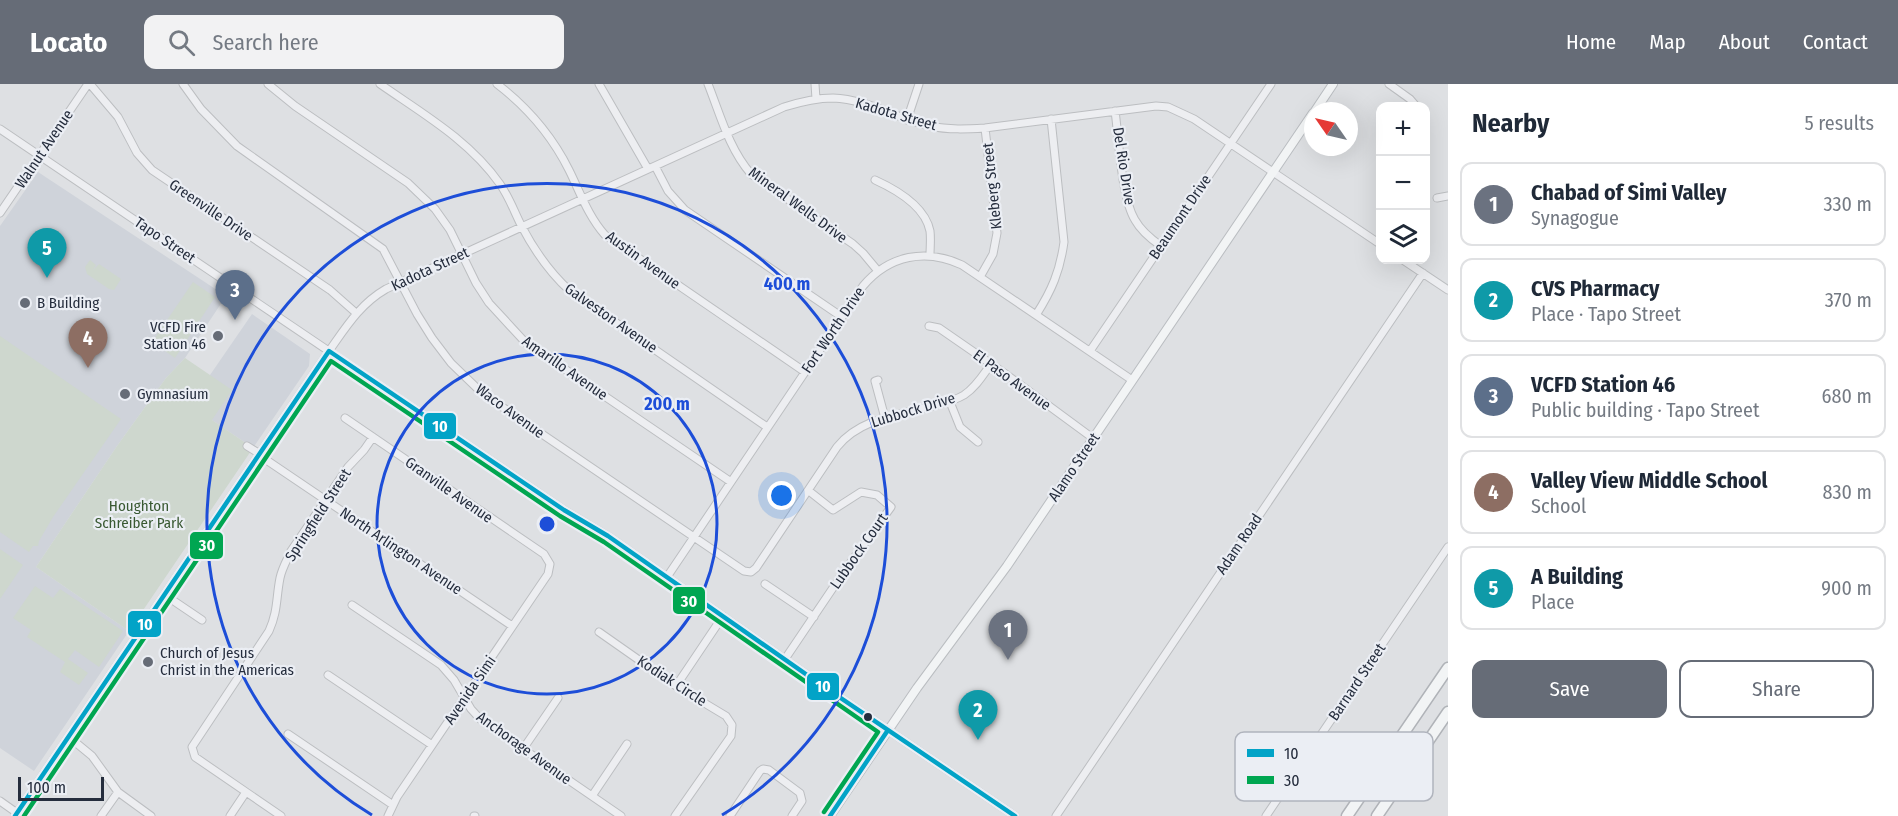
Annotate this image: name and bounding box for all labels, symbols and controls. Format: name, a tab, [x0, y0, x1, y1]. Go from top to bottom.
search box	[144, 15, 564, 69]
text: Locato	[30, 26, 108, 59]
icon: search	[165, 26, 198, 59]
text: Search here	[213, 29, 319, 56]
text: Home	[1566, 29, 1616, 55]
text: Map	[1649, 29, 1686, 55]
text: About	[1719, 29, 1770, 55]
text: Contact	[1803, 29, 1868, 55]
street label: Kadota Street	[853, 94, 939, 134]
north arrow	[1304, 102, 1358, 156]
map controls	[1376, 102, 1430, 264]
button: +	[1376, 102, 1430, 156]
street label: Walnut Avenue	[11, 106, 77, 192]
text: Nearby	[1472, 108, 1549, 139]
text: 5 results	[1804, 111, 1874, 135]
street label: Del Rio Drive	[1109, 126, 1139, 206]
street label: Kleberg Street	[978, 142, 1006, 230]
button: −	[1376, 156, 1430, 210]
street label: Mineral Wells Drive	[745, 163, 851, 247]
street label: Beaumont Drive	[1145, 171, 1215, 263]
street label: Greenville Drive	[166, 175, 256, 245]
text: Chabad of Simi Valley	[1531, 179, 1727, 206]
text: 1	[1489, 192, 1498, 216]
text: 330 m	[1823, 192, 1872, 216]
text: Synagogue	[1531, 206, 1619, 230]
button: layers	[1376, 210, 1430, 264]
street label: Tapo Street	[131, 213, 199, 267]
street label: Austin Avenue	[602, 227, 684, 293]
pin: 5	[28, 228, 66, 278]
street label: Kadota Street	[388, 243, 472, 295]
pin: 3	[216, 270, 254, 320]
text: 400 m	[764, 273, 810, 295]
text: CVS Pharmacy	[1531, 275, 1660, 302]
street label: Galveston Avenue	[561, 279, 661, 357]
street label: Fort Worth Drive	[798, 284, 868, 376]
text: 2	[1489, 288, 1498, 312]
text: 370 m	[1825, 288, 1872, 312]
place label: B Building	[37, 294, 99, 312]
marker: B Building	[18, 296, 32, 310]
text: Place · Tapo Street	[1531, 302, 1681, 326]
pin: 4	[68, 318, 107, 368]
place label: VCFD Fire Station 46	[144, 318, 206, 353]
marker: VCFD Fire Station 46	[211, 329, 225, 343]
street label: Amarillo Avenue	[519, 332, 611, 404]
street label: El Paso Avenue	[970, 346, 1054, 414]
text: VCFD Station 46	[1531, 371, 1675, 398]
street label: Waco Avenue	[472, 380, 548, 442]
text: 3	[1489, 384, 1498, 408]
text: 680 m	[1822, 384, 1872, 408]
place label: Gymnasium	[137, 385, 209, 403]
marker: Gymnasium	[118, 387, 132, 401]
street label: Lubbock Drive	[869, 389, 957, 431]
text: 200 m	[643, 393, 690, 415]
text: Public building · Tapo Street	[1531, 398, 1759, 422]
line badge: 10	[423, 412, 457, 440]
text: 10	[432, 417, 448, 436]
street label: Alamo Street	[1044, 429, 1104, 505]
street label: Granville Avenue	[402, 453, 496, 527]
street label: Springfield Street	[281, 465, 355, 565]
text: Valley View Middle School	[1531, 467, 1768, 494]
text: 4	[1488, 480, 1499, 504]
text: 830 m	[1822, 480, 1872, 504]
your location	[767, 481, 796, 510]
text: School	[1531, 494, 1586, 518]
park label: Houghton Schreiber Park	[95, 497, 183, 532]
street label: North Arlington Avenue	[336, 503, 466, 599]
street label: Lubbock Court	[826, 510, 892, 592]
street label: Adam Road	[1212, 510, 1266, 578]
centre of rings	[537, 514, 557, 534]
line badge: 30	[189, 531, 224, 560]
text: 30	[198, 536, 215, 555]
text: A Building	[1531, 563, 1623, 590]
text: 5	[1489, 576, 1498, 600]
text: 900 m	[1821, 576, 1872, 600]
line badge: 30	[672, 586, 706, 615]
text: Place	[1531, 590, 1574, 614]
text: 30	[680, 592, 697, 611]
line badge: 10	[127, 610, 162, 638]
pin: 1	[988, 610, 1028, 660]
text: 10	[137, 615, 153, 634]
street label: Barnard Street	[1325, 640, 1389, 724]
place label: Church of Jesus Christ in the Americas	[160, 644, 294, 679]
street label: Avenida Simi	[440, 652, 500, 728]
street label: Kodiak Circle	[634, 652, 710, 710]
marker: Church of Jesus Christ in the Americas	[141, 655, 155, 669]
button: Save	[1472, 660, 1667, 718]
button: Share	[1679, 660, 1874, 718]
line badge: 10	[806, 672, 840, 701]
text: 10	[815, 677, 831, 696]
pin: 2	[958, 690, 998, 740]
street label: Anchorage Avenue	[473, 708, 575, 788]
unlabelled marker	[862, 711, 874, 723]
legend	[1235, 732, 1433, 801]
text: 10	[1284, 744, 1299, 763]
text: 30	[1284, 771, 1300, 790]
scale bar	[18, 774, 104, 802]
text: 100 m	[27, 778, 66, 797]

